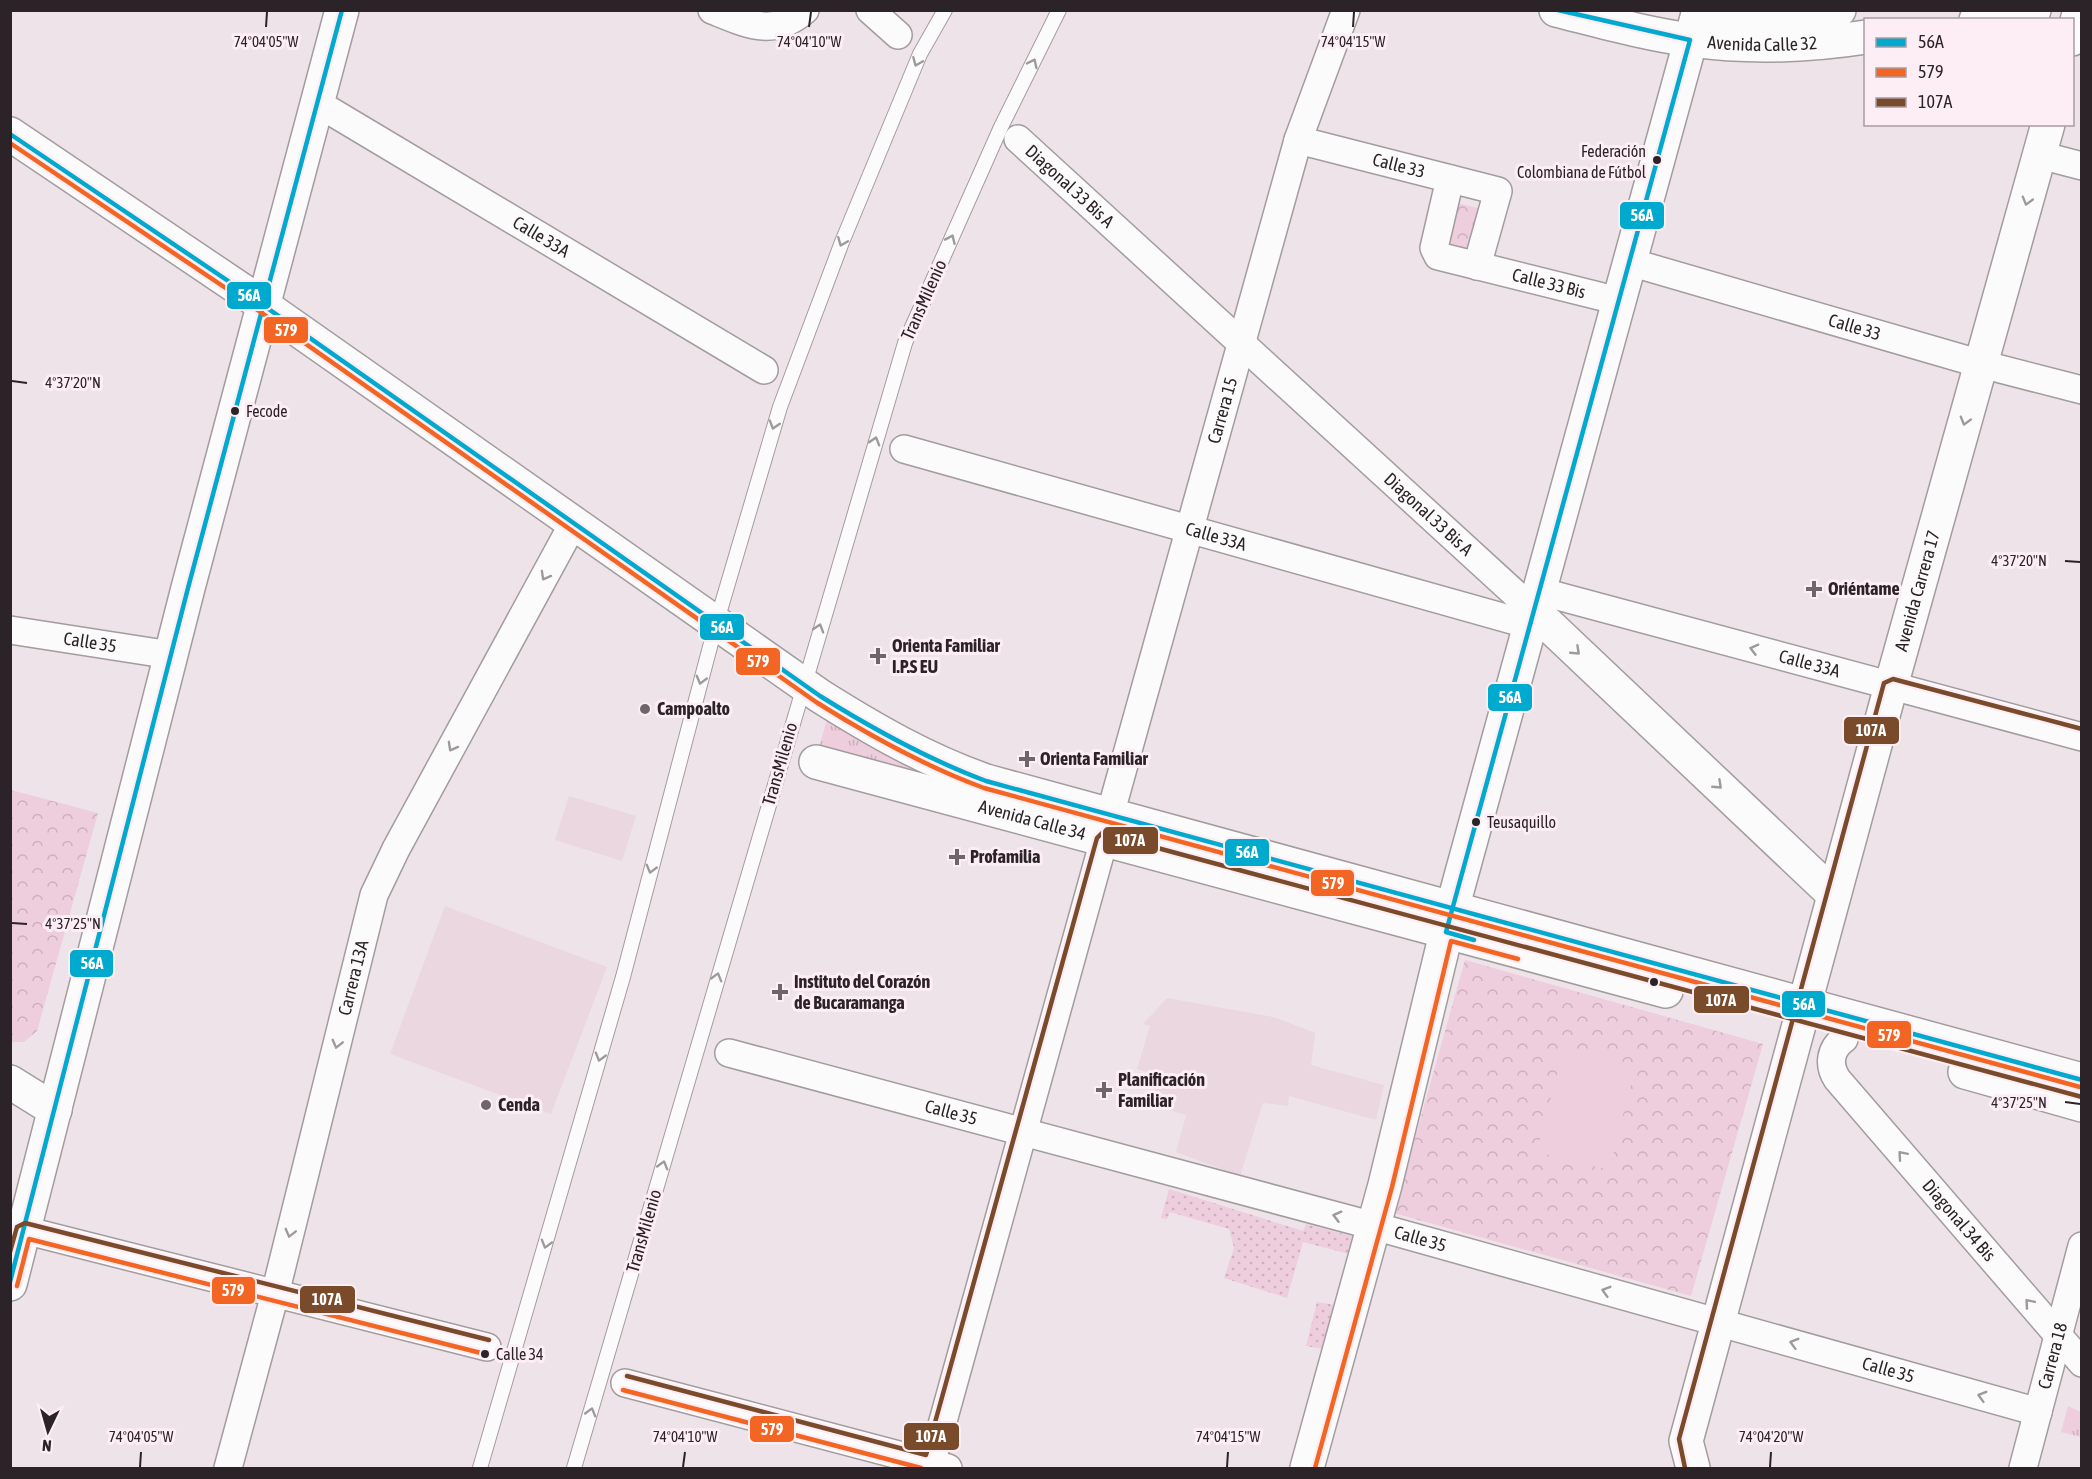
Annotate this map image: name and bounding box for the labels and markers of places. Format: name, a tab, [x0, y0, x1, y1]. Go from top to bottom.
place label: Federación Colombiana de Fútbol	[1517, 142, 1647, 181]
marker: Federación Colombiana de Fútbol	[1651, 154, 1663, 166]
place label: Fecode	[246, 402, 288, 420]
marker: Fecode	[229, 405, 241, 417]
place label: Oriéntame	[1828, 578, 1900, 599]
marker: Oriéntame	[1805, 580, 1823, 598]
place label: Orienta Familiar I.P.S EU	[892, 635, 1001, 677]
marker: Orienta Familiar I.P.S EU	[869, 647, 887, 665]
place label: Campoalto	[657, 698, 730, 719]
marker: Campoalto	[638, 702, 652, 716]
place label: Orienta Familiar	[1040, 748, 1149, 769]
marker: Orienta Familiar	[1018, 750, 1036, 768]
place label: Teusaquillo	[1487, 813, 1556, 832]
marker: Teusaquillo	[1470, 816, 1482, 828]
place label: Profamilia	[970, 846, 1040, 867]
marker: Profamilia	[948, 848, 966, 866]
place label: Instituto del Corazón de Bucaramanga	[794, 971, 930, 1013]
unlabelled marker	[1648, 976, 1660, 988]
marker: Instituto del Corazón de Bucaramanga	[771, 983, 789, 1001]
place label: Planificación Familiar	[1118, 1069, 1205, 1111]
marker: Planificación Familiar	[1095, 1081, 1113, 1099]
place label: Cenda	[498, 1094, 540, 1115]
marker: Cenda	[479, 1098, 493, 1112]
place label: Calle 34	[496, 1345, 543, 1363]
marker: Calle 34	[479, 1348, 491, 1360]

